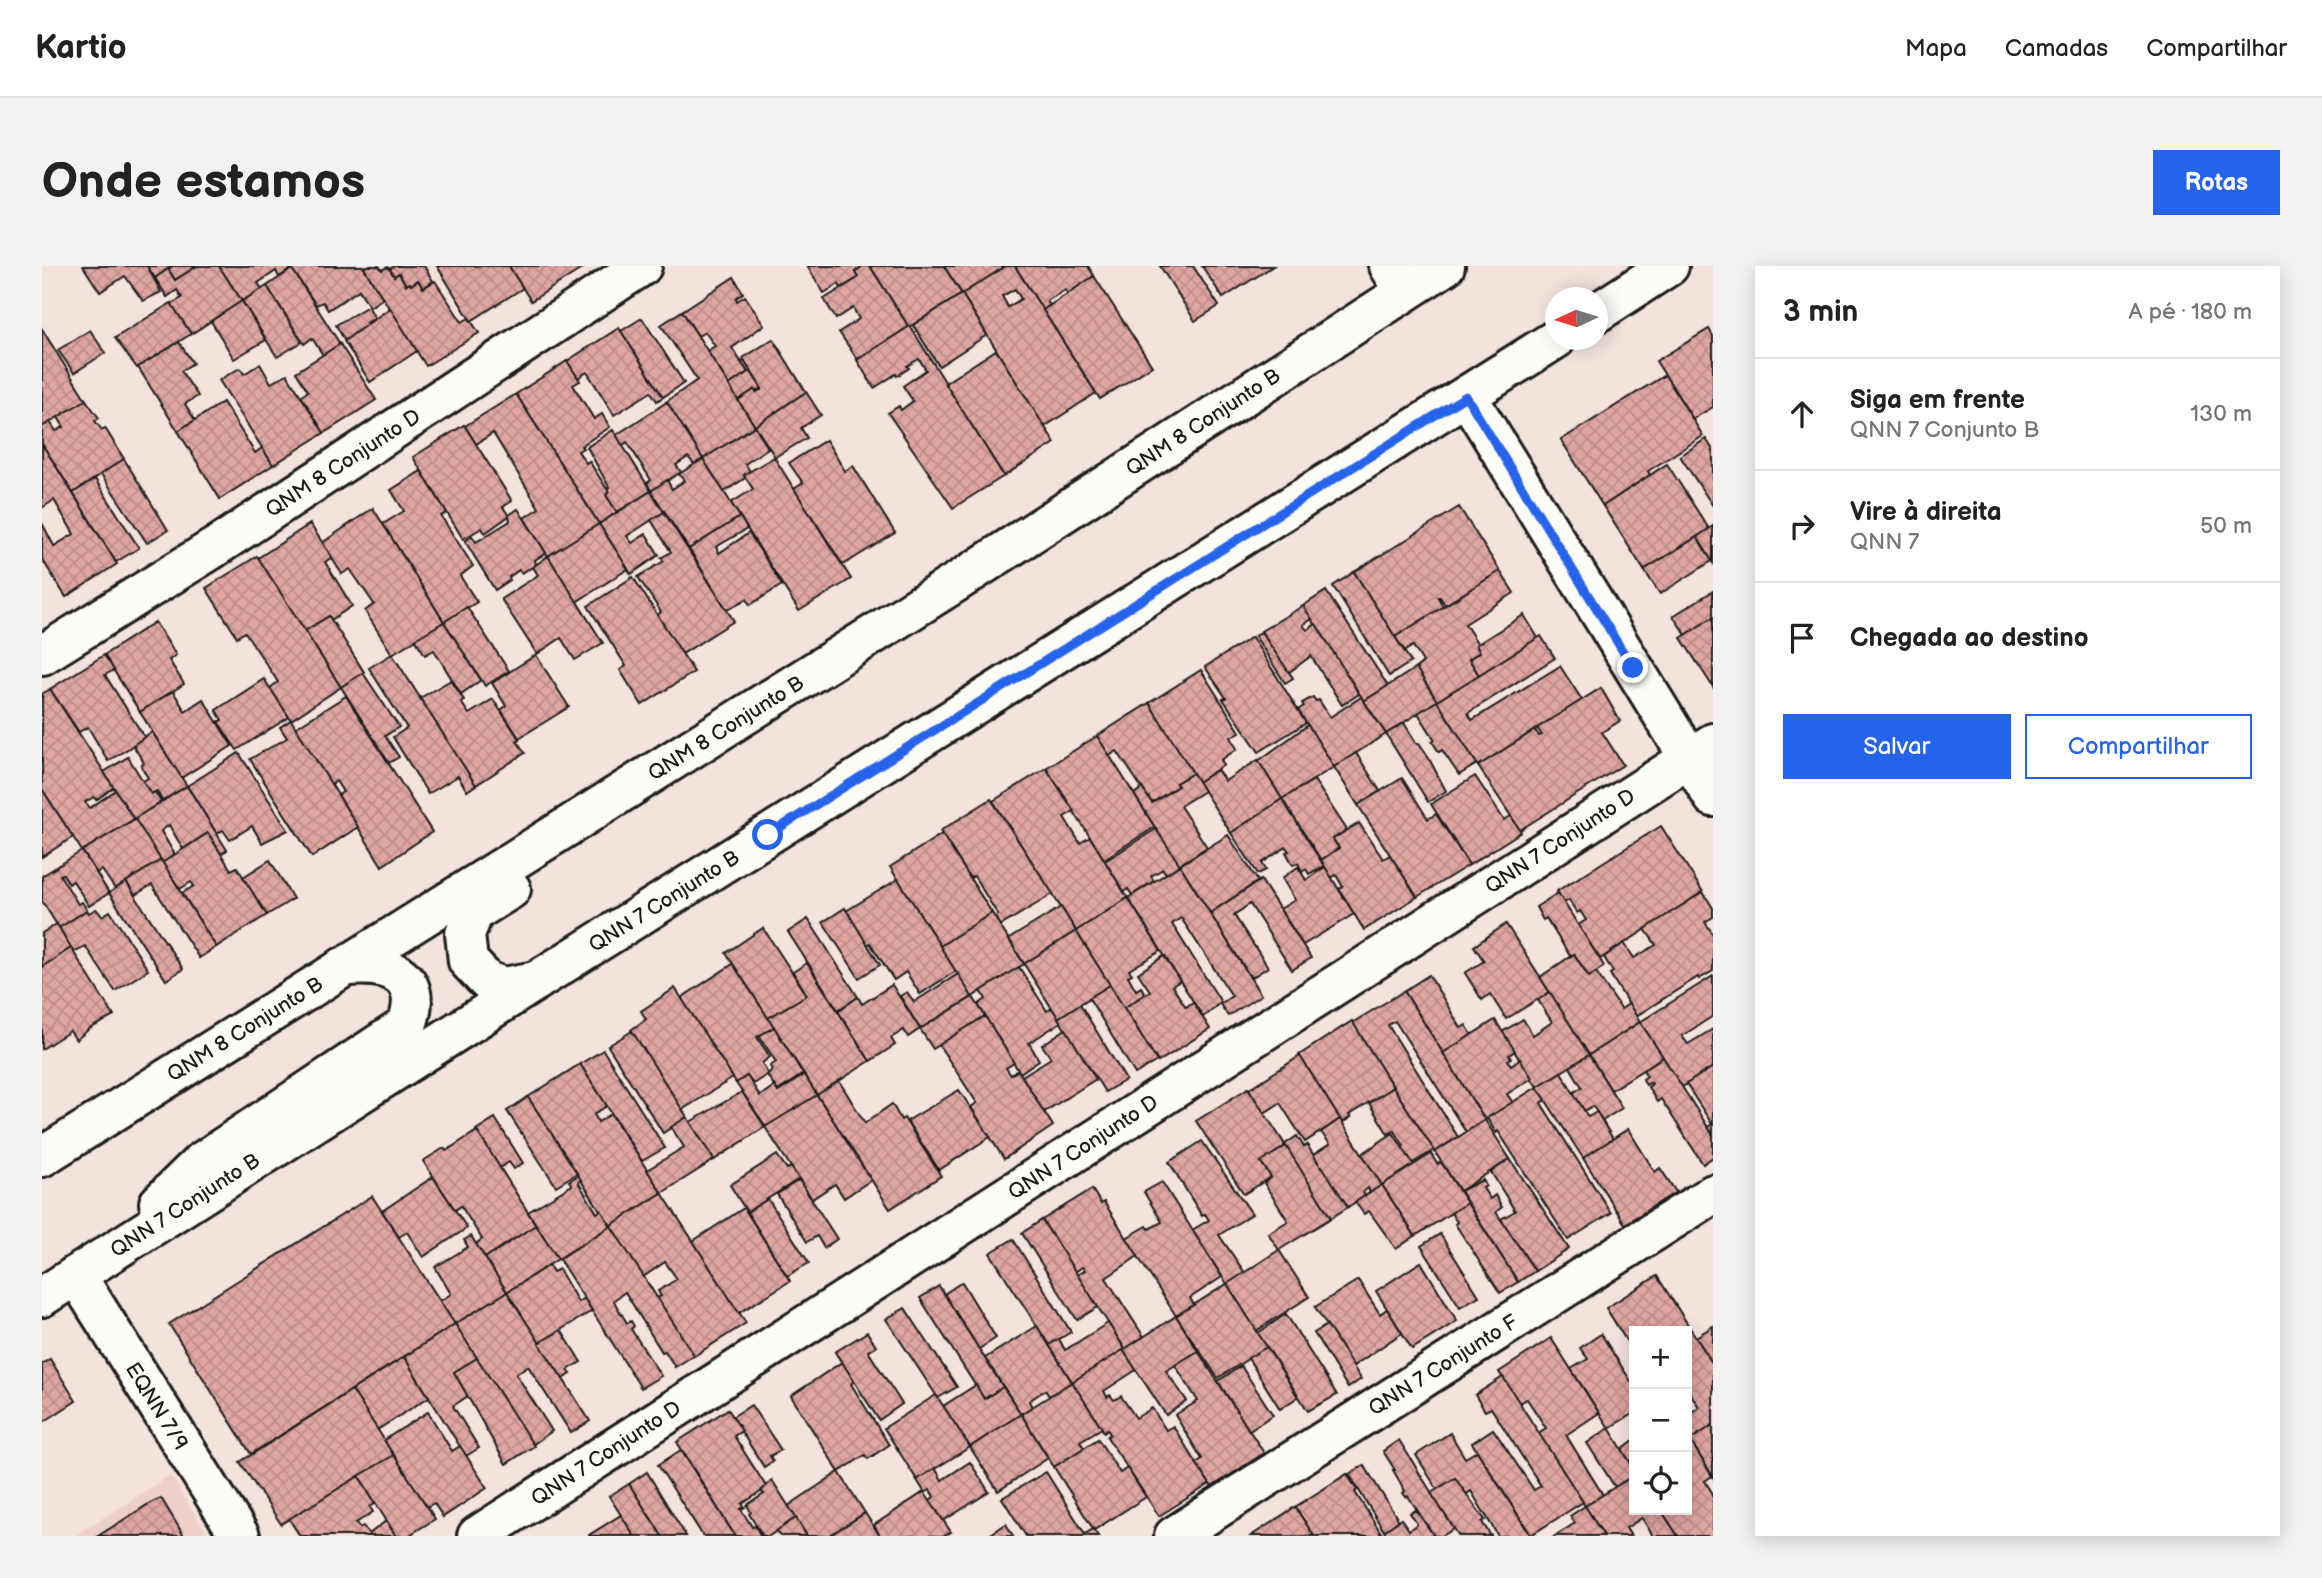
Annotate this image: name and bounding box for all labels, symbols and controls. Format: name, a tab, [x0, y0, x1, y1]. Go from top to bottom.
text: Kartio	[35, 28, 127, 68]
text: Mapa	[1905, 34, 1967, 63]
text: Camadas	[2005, 34, 2108, 63]
text: Compartilhar	[2146, 34, 2287, 63]
button: Rotas	[2153, 150, 2280, 215]
text: Onde estamos	[42, 153, 365, 212]
north arrow	[1545, 287, 1608, 350]
text: 3 min	[1783, 294, 1858, 330]
text: A pé · 180 m	[2128, 298, 2252, 326]
street label: QNM 8 Conjunto B	[1121, 363, 1285, 482]
text: Siga em frente	[1850, 385, 2025, 416]
icon: ahead	[1783, 395, 1821, 433]
text: 130 m	[2190, 400, 2252, 428]
street label: QNM 8 Conjunto D	[261, 404, 425, 523]
text: QNN 7 Conjunto B	[1850, 416, 2039, 444]
text: Vire à direita	[1850, 497, 2002, 528]
icon: right	[1783, 507, 1821, 545]
text: 50 m	[2200, 512, 2252, 540]
text: QNN 7	[1850, 528, 1919, 556]
icon: arrive	[1783, 619, 1821, 657]
text: Chegada ao destino	[1850, 623, 2088, 654]
route end	[1617, 652, 1648, 683]
street label: QNM 8 Conjunto B	[644, 670, 809, 786]
button: Salvar	[1783, 714, 2011, 779]
button: Compartilhar	[2025, 714, 2252, 779]
street label: QNN 7 Conjunto D	[1481, 784, 1640, 899]
route start	[752, 819, 783, 850]
street label: QNN 7 Conjunto B	[584, 845, 744, 958]
street label: QNM 8 Conjunto B	[163, 971, 328, 1087]
street label: QNN 7 Conjunto D	[1004, 1090, 1163, 1205]
street label: QNN 7 Conjunto B	[106, 1148, 265, 1263]
street label: QNN 7 Conjunto F	[1364, 1309, 1523, 1421]
map controls	[1629, 1326, 1692, 1515]
button: +	[1629, 1326, 1692, 1389]
street label: EQNN 7/9	[120, 1358, 193, 1455]
button: −	[1629, 1389, 1692, 1452]
street label: QNN 7 Conjunto D	[527, 1396, 686, 1511]
button: locate	[1629, 1452, 1692, 1515]

